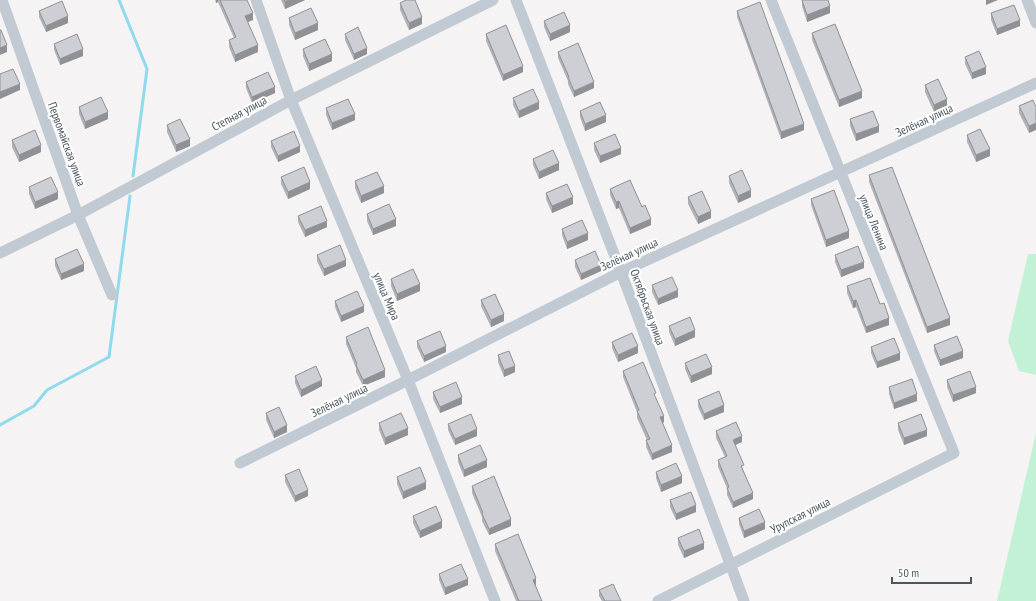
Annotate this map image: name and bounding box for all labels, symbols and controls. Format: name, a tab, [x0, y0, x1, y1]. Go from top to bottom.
street label: Степная улица	[209, 92, 269, 134]
street label: Первомайская улица	[45, 100, 89, 188]
street label: Зелёная улица	[893, 100, 955, 140]
street label: улица Ленина	[856, 192, 892, 252]
street label: Зелёная улица	[598, 234, 660, 274]
street label: Октябрьская улица	[627, 267, 669, 347]
street label: улица Мира	[370, 270, 404, 322]
street label: Зелёная улица	[308, 380, 370, 420]
street label: Урупская улица	[768, 493, 833, 536]
scale bar	[892, 559, 971, 585]
text: 50 m	[898, 565, 919, 580]

